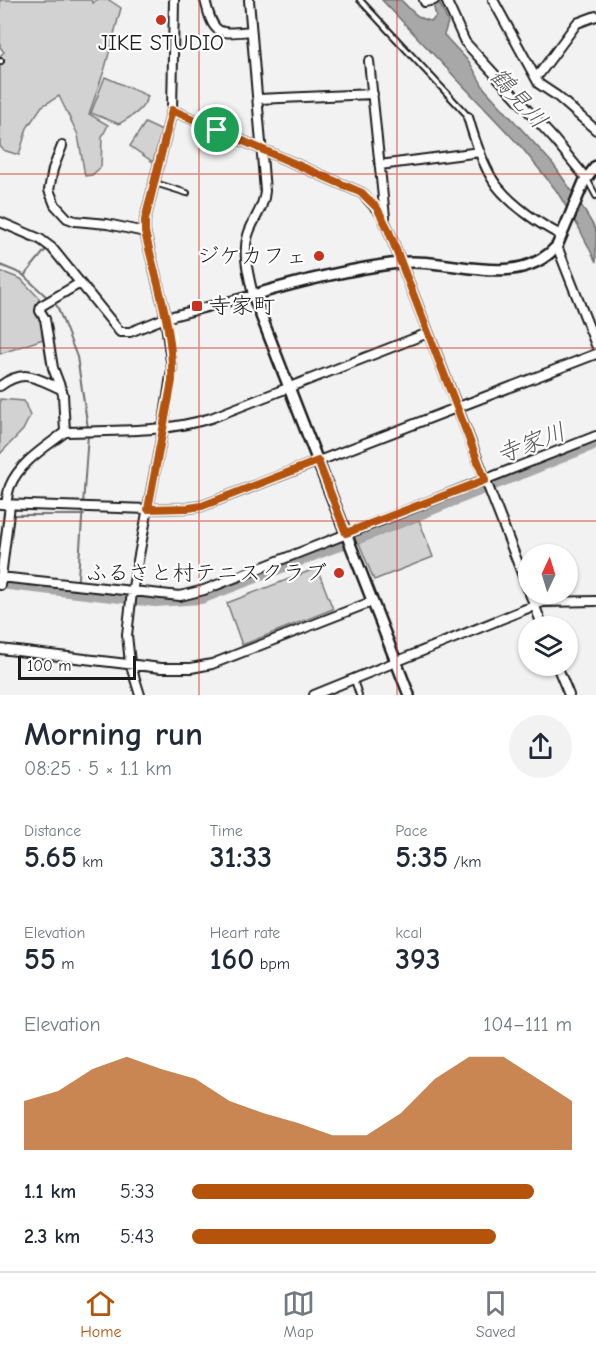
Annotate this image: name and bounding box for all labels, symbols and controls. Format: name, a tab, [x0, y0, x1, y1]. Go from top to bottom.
marker: JIKE STUDIO	[154, 13, 168, 27]
place label: JIKE STUDIO	[98, 30, 224, 56]
water label: 鶴見川	[485, 62, 553, 134]
pin	[191, 104, 242, 155]
icon: arrive	[200, 113, 233, 146]
place label: ジケカフェ	[197, 243, 307, 269]
marker: ジケカフェ	[312, 249, 326, 263]
place label: 寺家町	[209, 293, 275, 319]
marker: 寺家町	[190, 299, 204, 313]
water label: 寺家川	[492, 417, 570, 469]
north arrow	[518, 544, 578, 604]
map controls	[518, 544, 578, 676]
place label: ふるさと村テニスクラブ	[85, 560, 327, 586]
marker: ふるさと村テニスクラブ	[332, 566, 346, 580]
button: layers	[518, 616, 578, 676]
scale bar	[18, 653, 136, 680]
text: 100 m	[27, 657, 71, 675]
text: Morning run	[24, 715, 203, 753]
button: share	[509, 715, 572, 778]
text: 08:25 · 5 × 1.1 km	[24, 757, 172, 780]
text: Distance	[24, 822, 81, 840]
text: Time	[210, 822, 243, 840]
text: Pace	[395, 822, 428, 840]
text: 5.65	[24, 840, 77, 875]
text: 31:33	[210, 840, 272, 875]
text: 5:35	[395, 840, 448, 875]
text: km	[77, 853, 103, 871]
text: /km	[448, 853, 482, 871]
text: Elevation	[24, 924, 85, 942]
text: Heart rate	[210, 924, 280, 942]
text: kcal	[395, 924, 422, 942]
text: 55	[24, 942, 56, 977]
text: 160	[210, 942, 254, 977]
text: 393	[395, 942, 441, 977]
text: m	[56, 955, 74, 973]
text: bpm	[254, 955, 290, 973]
text: Elevation	[24, 1013, 101, 1036]
text: 104–111 m	[483, 1013, 572, 1036]
text: 1.1 km	[24, 1180, 76, 1203]
text: 5:33	[120, 1180, 155, 1203]
text: 2.3 km	[24, 1225, 80, 1248]
text: 5:43	[120, 1225, 154, 1248]
tab: Home	[80, 1287, 122, 1341]
tab: Map	[282, 1287, 315, 1341]
tab: Saved	[476, 1287, 516, 1341]

